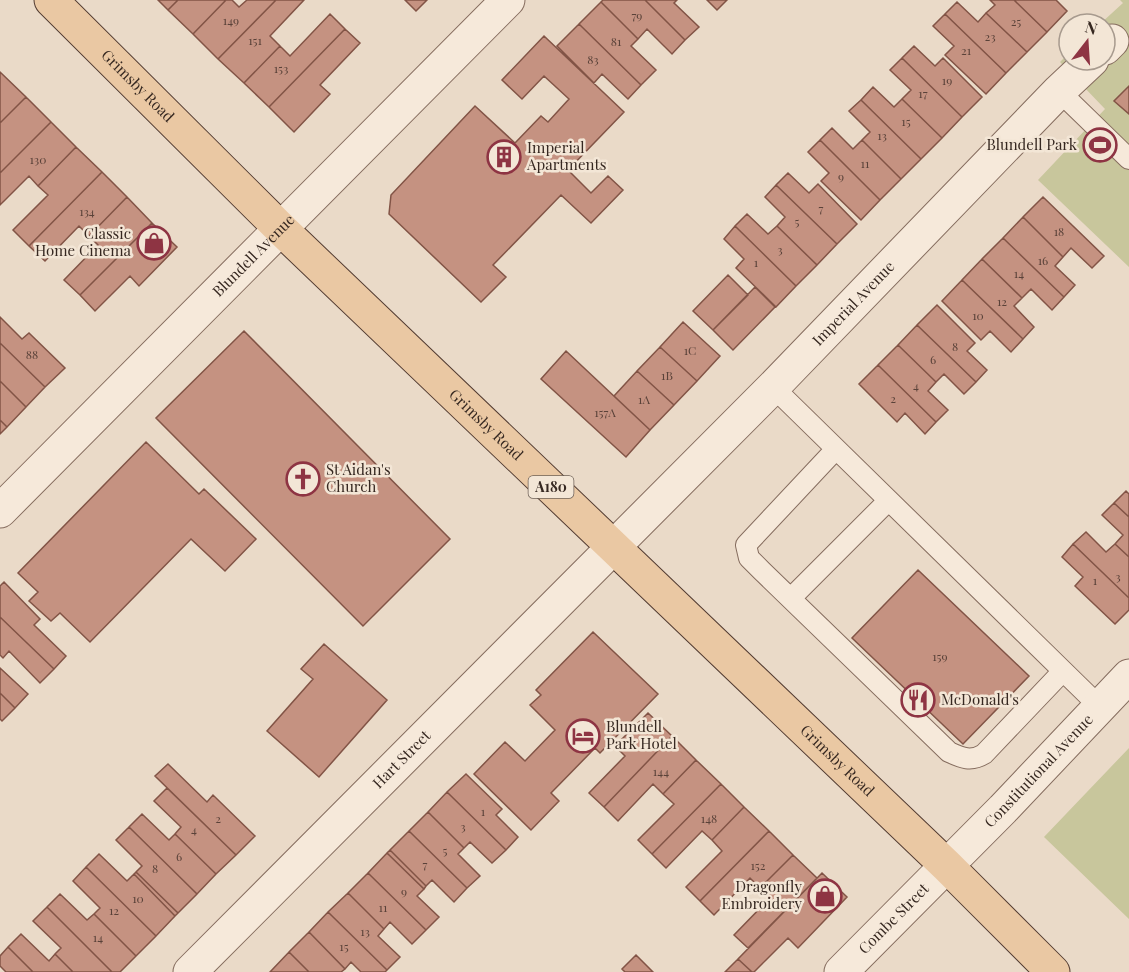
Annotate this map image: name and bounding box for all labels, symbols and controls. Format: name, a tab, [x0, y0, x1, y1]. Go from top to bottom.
house number: 79	[632, 7, 642, 23]
house number: 149	[223, 12, 239, 28]
north arrow	[1057, 12, 1117, 72]
house number: 25	[1011, 13, 1021, 29]
text: N	[1083, 15, 1101, 39]
house number: 23	[984, 28, 996, 44]
house number: 151	[248, 32, 262, 48]
house number: 81	[611, 33, 622, 49]
house number: 21	[961, 42, 972, 58]
street label: Grimsby Road	[97, 45, 179, 126]
house number: 83	[587, 51, 599, 67]
house number: 153	[274, 60, 288, 76]
house number: 19	[942, 72, 952, 88]
house number: 17	[918, 85, 928, 101]
house number: 15	[901, 113, 911, 129]
house number: 13	[877, 127, 887, 143]
sports icon: Blundell Park	[1082, 127, 1118, 163]
place label: Blundell Park	[986, 134, 1078, 154]
place label: Imperial Apartments	[526, 137, 607, 174]
building icon: Imperial Apartments	[486, 139, 522, 175]
house number: 130	[30, 151, 46, 167]
house number: 11	[861, 155, 870, 171]
house number: 9	[838, 168, 844, 184]
house number: 7	[819, 200, 824, 216]
house number: 134	[79, 203, 95, 219]
street label: Blundell Avenue	[208, 209, 299, 301]
house number: 5	[795, 213, 800, 229]
place label: Classic Home Cinema	[35, 223, 132, 260]
house number: 18	[1054, 223, 1064, 239]
shop icon: Classic Home Cinema	[136, 225, 172, 261]
house number: 3	[777, 241, 783, 257]
house number: 16	[1038, 252, 1048, 268]
house number: 1	[754, 254, 759, 270]
street label: Imperial Avenue	[807, 256, 898, 349]
house number: 14	[1014, 265, 1024, 281]
house number: 12	[997, 293, 1007, 309]
house number: 10	[972, 307, 984, 323]
house number: 8	[952, 338, 958, 354]
house number: 1C	[684, 342, 696, 358]
house number: 88	[26, 346, 38, 362]
house number: 6	[930, 351, 936, 367]
house number: 1B	[661, 367, 673, 383]
house number: 4	[913, 377, 919, 393]
street label: Grimsby Road	[445, 384, 528, 464]
house number: 2	[890, 390, 896, 406]
house number: 1A	[638, 391, 650, 407]
house number: 157A	[594, 404, 616, 420]
place label: St Aidan's Church	[326, 459, 391, 496]
church icon: St Aidan's Church	[285, 461, 321, 497]
road number: A180	[528, 476, 574, 498]
house number: 3	[1115, 568, 1121, 584]
house number: 1	[1093, 572, 1098, 588]
house number: 159	[932, 648, 948, 664]
restaurant icon: McDonald's	[900, 682, 936, 718]
place label: McDonald's	[941, 689, 1019, 709]
street label: Constitutional Avenue	[979, 709, 1097, 831]
place label: Blundell Park Hotel	[606, 716, 677, 753]
hotel icon: Blundell Park Hotel	[565, 718, 601, 754]
street label: Grimsby Road	[796, 720, 879, 800]
street label: Hart Street	[368, 725, 435, 792]
house number: 144	[653, 763, 669, 779]
house number: 1	[481, 803, 486, 819]
house number: 2	[215, 810, 221, 826]
house number: 148	[701, 810, 717, 826]
house number: 3	[460, 818, 466, 834]
house number: 4	[191, 821, 197, 837]
house number: 5	[443, 842, 448, 858]
house number: 6	[176, 848, 182, 864]
house number: 7	[423, 856, 428, 872]
house number: 152	[750, 857, 766, 873]
house number: 8	[152, 860, 158, 876]
place label: Dragonfly Embroidery	[722, 876, 802, 913]
shop icon: Dragonfly Embroidery	[807, 878, 843, 914]
street label: Combe Street	[854, 878, 933, 958]
house number: 9	[401, 883, 407, 899]
house number: 10	[132, 890, 144, 906]
house number: 11	[379, 899, 388, 915]
house number: 12	[109, 902, 119, 918]
house number: 13	[360, 923, 370, 939]
house number: 14	[93, 929, 103, 945]
house number: 15	[339, 938, 349, 954]

